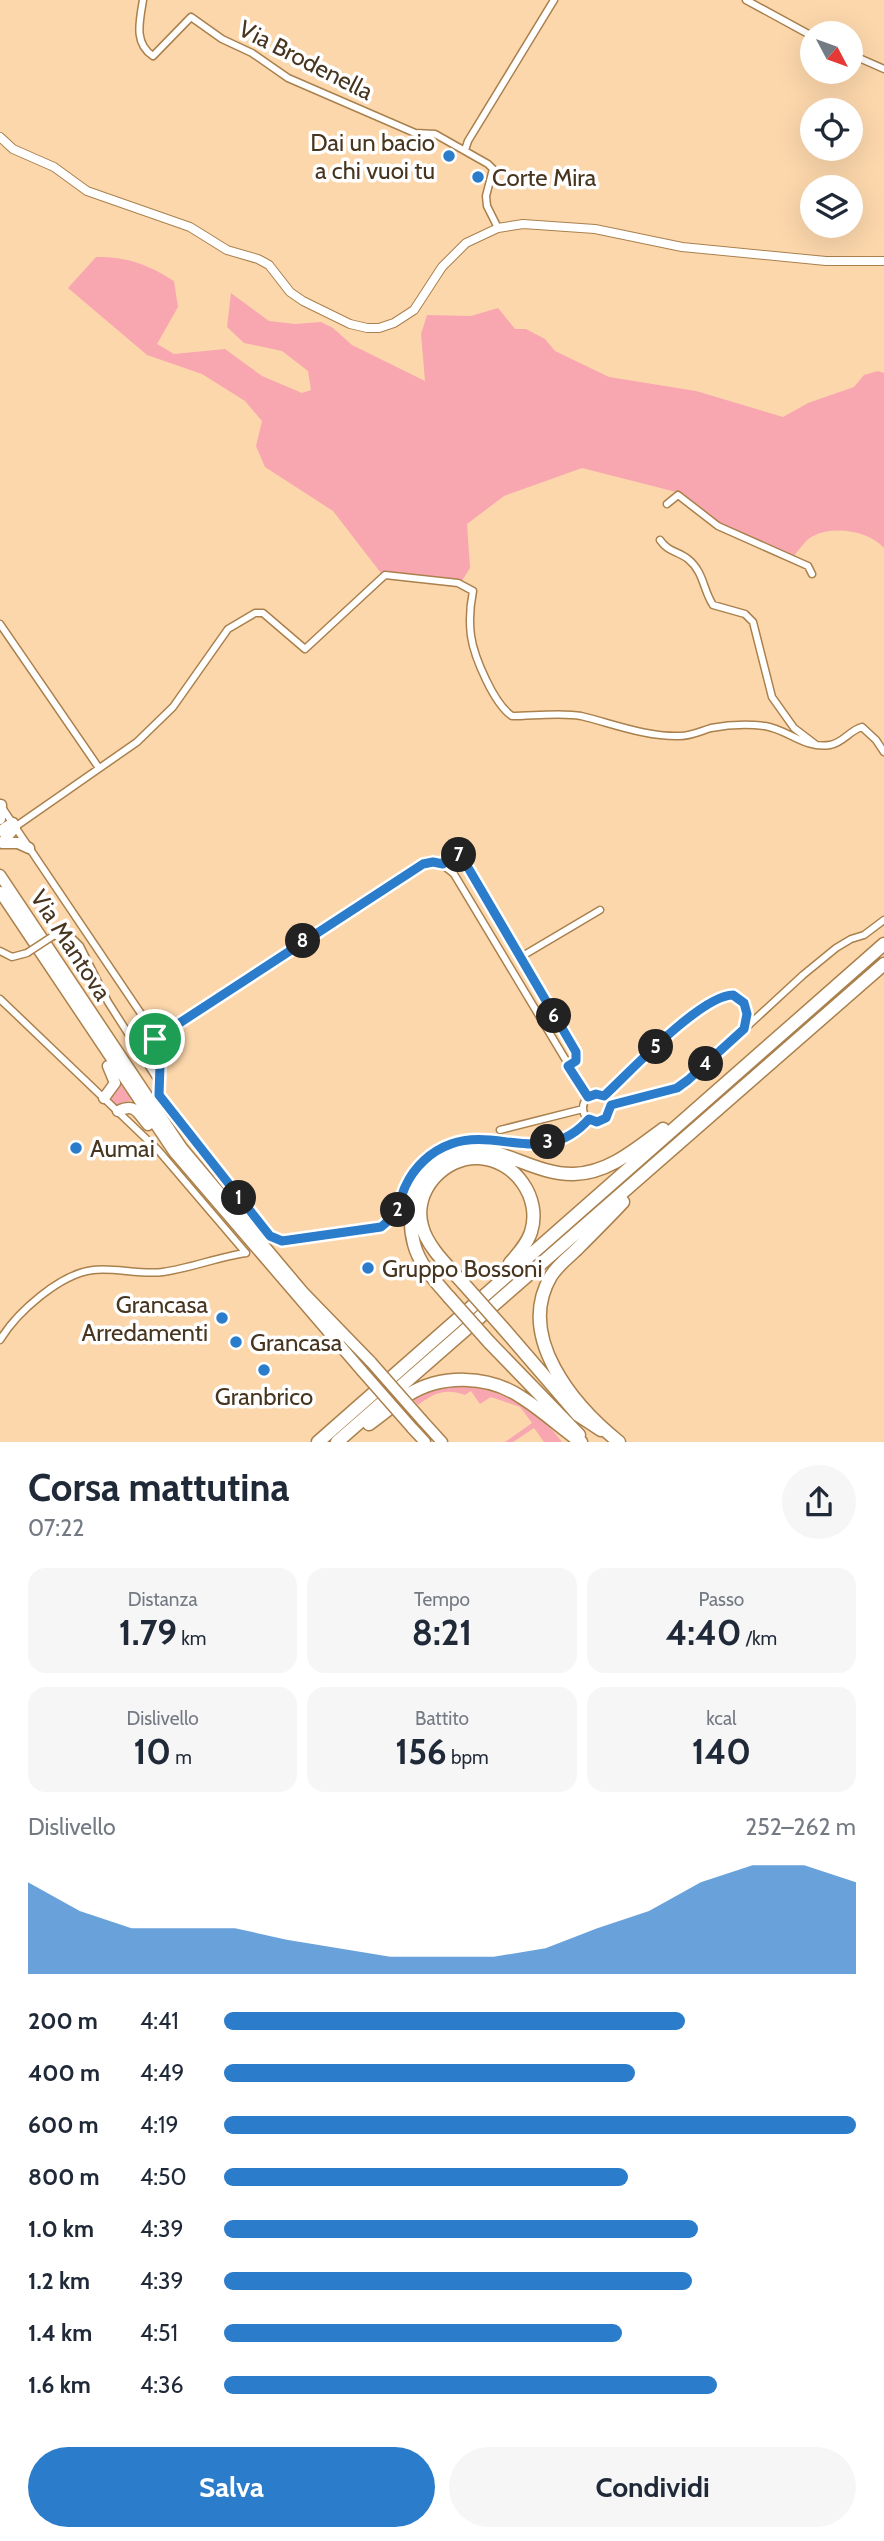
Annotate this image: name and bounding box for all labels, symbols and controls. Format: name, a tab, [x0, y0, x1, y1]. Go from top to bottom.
street label: Via Brodenella	[234, 14, 378, 106]
north arrow	[800, 21, 863, 84]
map controls	[800, 21, 863, 238]
button: locate	[800, 98, 863, 161]
place label: Dai un bacio a chi vuoi tu	[310, 128, 435, 185]
marker: Dai un bacio a chi vuoi tu	[441, 148, 457, 164]
place label: Corte Mira	[492, 163, 597, 192]
marker: Corte Mira	[470, 169, 486, 185]
button: layers	[800, 175, 863, 238]
pin: 7	[442, 838, 476, 872]
text: 7	[454, 843, 463, 866]
street label: Via Mantova	[25, 884, 118, 1006]
pin: 8	[286, 923, 320, 958]
text: 8	[297, 929, 308, 952]
pin: 6	[536, 998, 572, 1034]
text: 6	[548, 1004, 559, 1027]
pin	[125, 1009, 185, 1069]
icon: arrive	[136, 1020, 174, 1058]
pin: 5	[638, 1030, 674, 1064]
text: 5	[650, 1035, 661, 1058]
pin: 4	[688, 1046, 724, 1082]
text: 4	[700, 1052, 711, 1075]
pin: 3	[530, 1124, 566, 1160]
text: 3	[542, 1130, 553, 1153]
place label: Aumai	[90, 1134, 155, 1163]
marker: Aumai	[68, 1140, 84, 1156]
pin: 1	[222, 1180, 256, 1216]
text: 1	[235, 1186, 242, 1209]
pin: 2	[380, 1192, 416, 1228]
text: 2	[392, 1198, 403, 1221]
place label: Gruppo Bossoni	[382, 1254, 543, 1283]
marker: Gruppo Bossoni	[360, 1260, 376, 1276]
place label: Grancasa Arredamenti	[81, 1290, 208, 1347]
marker: Grancasa Arredamenti	[214, 1310, 230, 1326]
place label: Grancasa	[250, 1328, 343, 1357]
marker: Grancasa	[228, 1334, 244, 1350]
marker: Granbrico	[256, 1362, 272, 1378]
place label: Granbrico	[215, 1382, 313, 1411]
text: Corsa mattutina	[28, 1464, 289, 1511]
button: share	[782, 1465, 856, 1539]
text: 07:22	[28, 1514, 84, 1542]
text: Distanza	[128, 1588, 198, 1611]
text: Tempo	[414, 1588, 470, 1611]
text: Passo	[698, 1588, 744, 1611]
text: 1.79	[119, 1611, 177, 1654]
text: 8:21	[412, 1611, 472, 1654]
text: 4:40	[666, 1611, 742, 1654]
text: km	[177, 1627, 207, 1650]
text: /km	[742, 1627, 777, 1650]
text: Dislivello	[127, 1707, 199, 1730]
text: Battito	[415, 1707, 469, 1730]
text: kcal	[706, 1707, 736, 1730]
text: 10	[133, 1730, 171, 1773]
text: 156	[395, 1730, 447, 1773]
text: 140	[692, 1730, 751, 1773]
text: m	[171, 1746, 192, 1769]
text: bpm	[447, 1746, 489, 1769]
text: Dislivello	[28, 1813, 116, 1841]
text: 252–262 m	[745, 1813, 856, 1841]
text: 200 m	[28, 2007, 98, 2035]
text: 4:41	[140, 2007, 179, 2035]
text: 400 m	[28, 2059, 100, 2087]
text: 4:49	[140, 2059, 184, 2087]
text: 600 m	[28, 2111, 99, 2139]
text: 4:19	[140, 2111, 179, 2139]
text: 800 m	[28, 2163, 100, 2191]
text: 4:50	[140, 2163, 187, 2191]
text: 1.0 km	[28, 2215, 94, 2243]
text: 4:39	[140, 2215, 184, 2243]
text: 1.2 km	[28, 2267, 90, 2295]
text: 4:39	[140, 2267, 184, 2295]
text: 1.4 km	[28, 2319, 92, 2347]
text: 4:51	[140, 2319, 178, 2347]
text: 1.6 km	[28, 2371, 91, 2399]
text: 4:36	[140, 2371, 184, 2399]
button: Salva	[28, 2447, 435, 2527]
button: Condividi	[449, 2447, 856, 2527]

